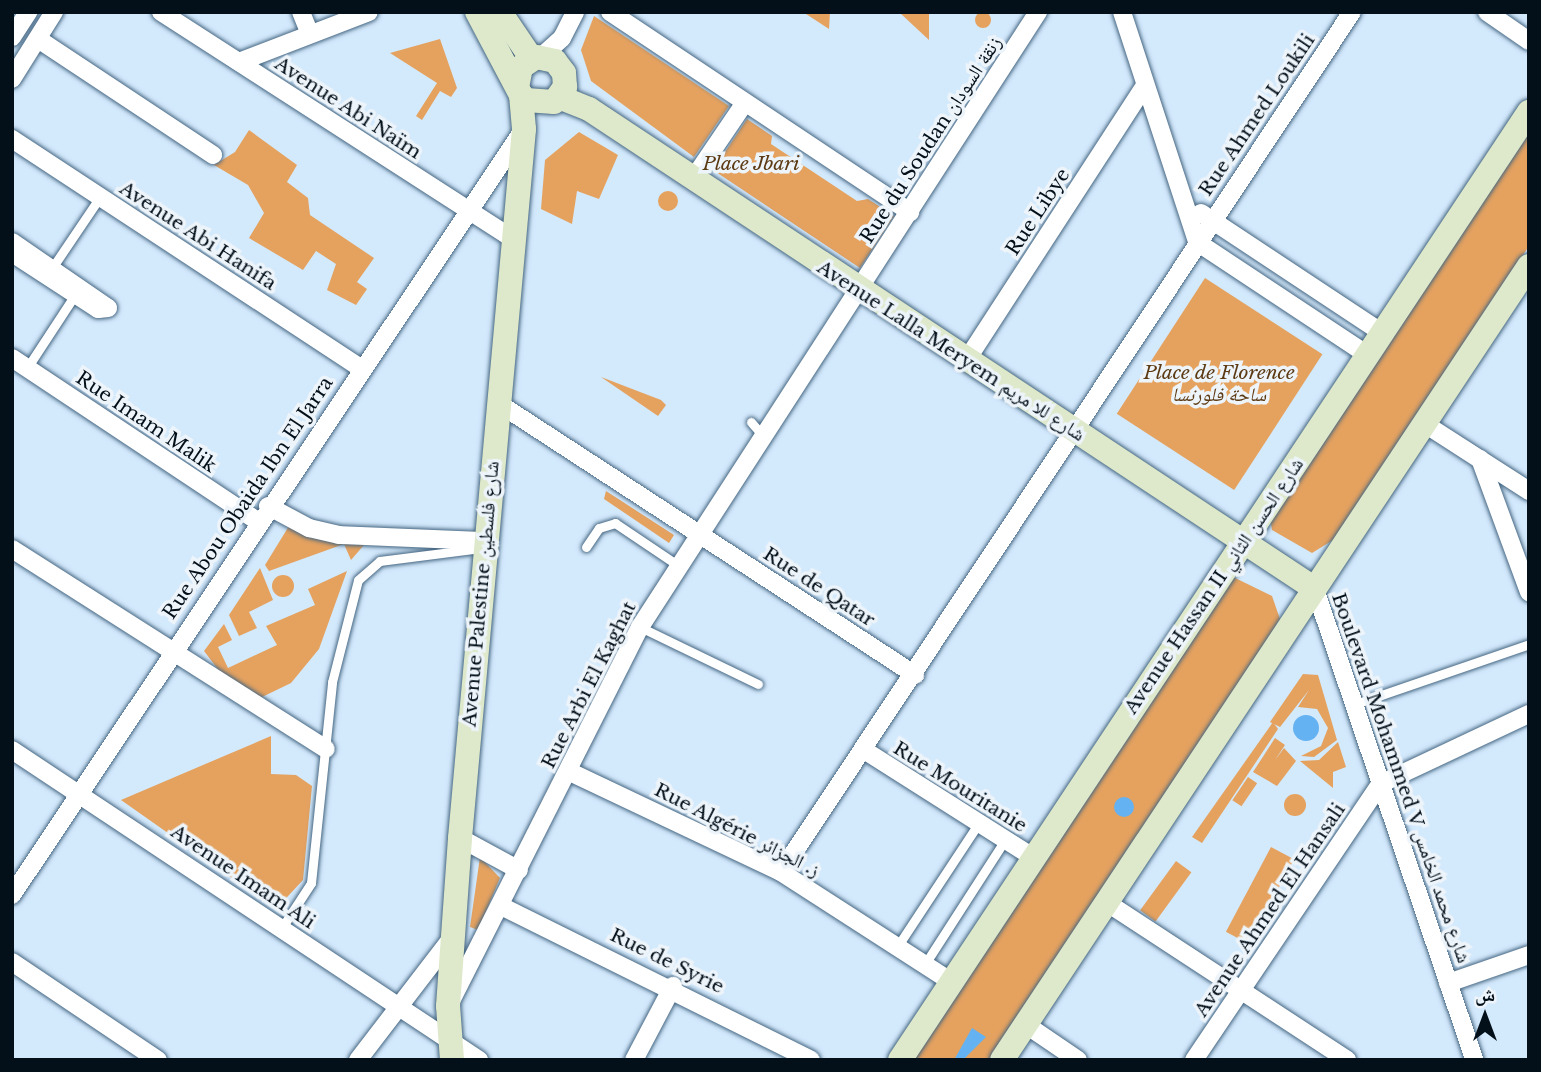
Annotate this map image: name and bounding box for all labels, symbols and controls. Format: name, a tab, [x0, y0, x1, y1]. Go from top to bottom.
street label: Rue Ahmed Loukili	[1194, 29, 1320, 201]
street label: Rue du Soudan زنقة السودان	[856, 32, 1006, 248]
street label: Avenue Abi Naïm	[270, 52, 426, 164]
park label: Place Jbari	[702, 153, 800, 175]
street label: Rue Libye	[1001, 164, 1075, 260]
street label: Avenue Abi Hanifa	[115, 177, 281, 295]
street label: Avenue Lalla Meryem شارع للا مريم	[813, 256, 1089, 446]
park label: Place de Florence ساحة فلورنسا	[1143, 362, 1295, 406]
street label: Rue Imam Malik	[72, 367, 220, 477]
street label: Rue Abou Obaida Ibn El Jarra	[158, 372, 338, 624]
street label: Avenue Hassan II شارع الحسن الثاني	[1120, 454, 1308, 718]
street label: Avenue Palestine شارع فلسطين	[458, 460, 504, 728]
street label: Rue de Qatar	[759, 542, 879, 632]
street label: Boulevard Mohammed V شارع محمد الخامس	[1327, 589, 1475, 967]
street label: Rue Arbi El Kaghat	[537, 597, 641, 773]
street label: Rue Mouritanie	[889, 737, 1031, 837]
street label: Rue Algérie ز. الجزائر	[650, 778, 824, 882]
street label: Avenue Ahmed El Hansali	[1190, 799, 1350, 1021]
street label: Avenue Imam Ali	[166, 820, 320, 934]
street label: Rue de Syrie	[606, 924, 728, 998]
north arrow	[1450, 981, 1520, 1051]
text: ش	[1475, 983, 1495, 1006]

